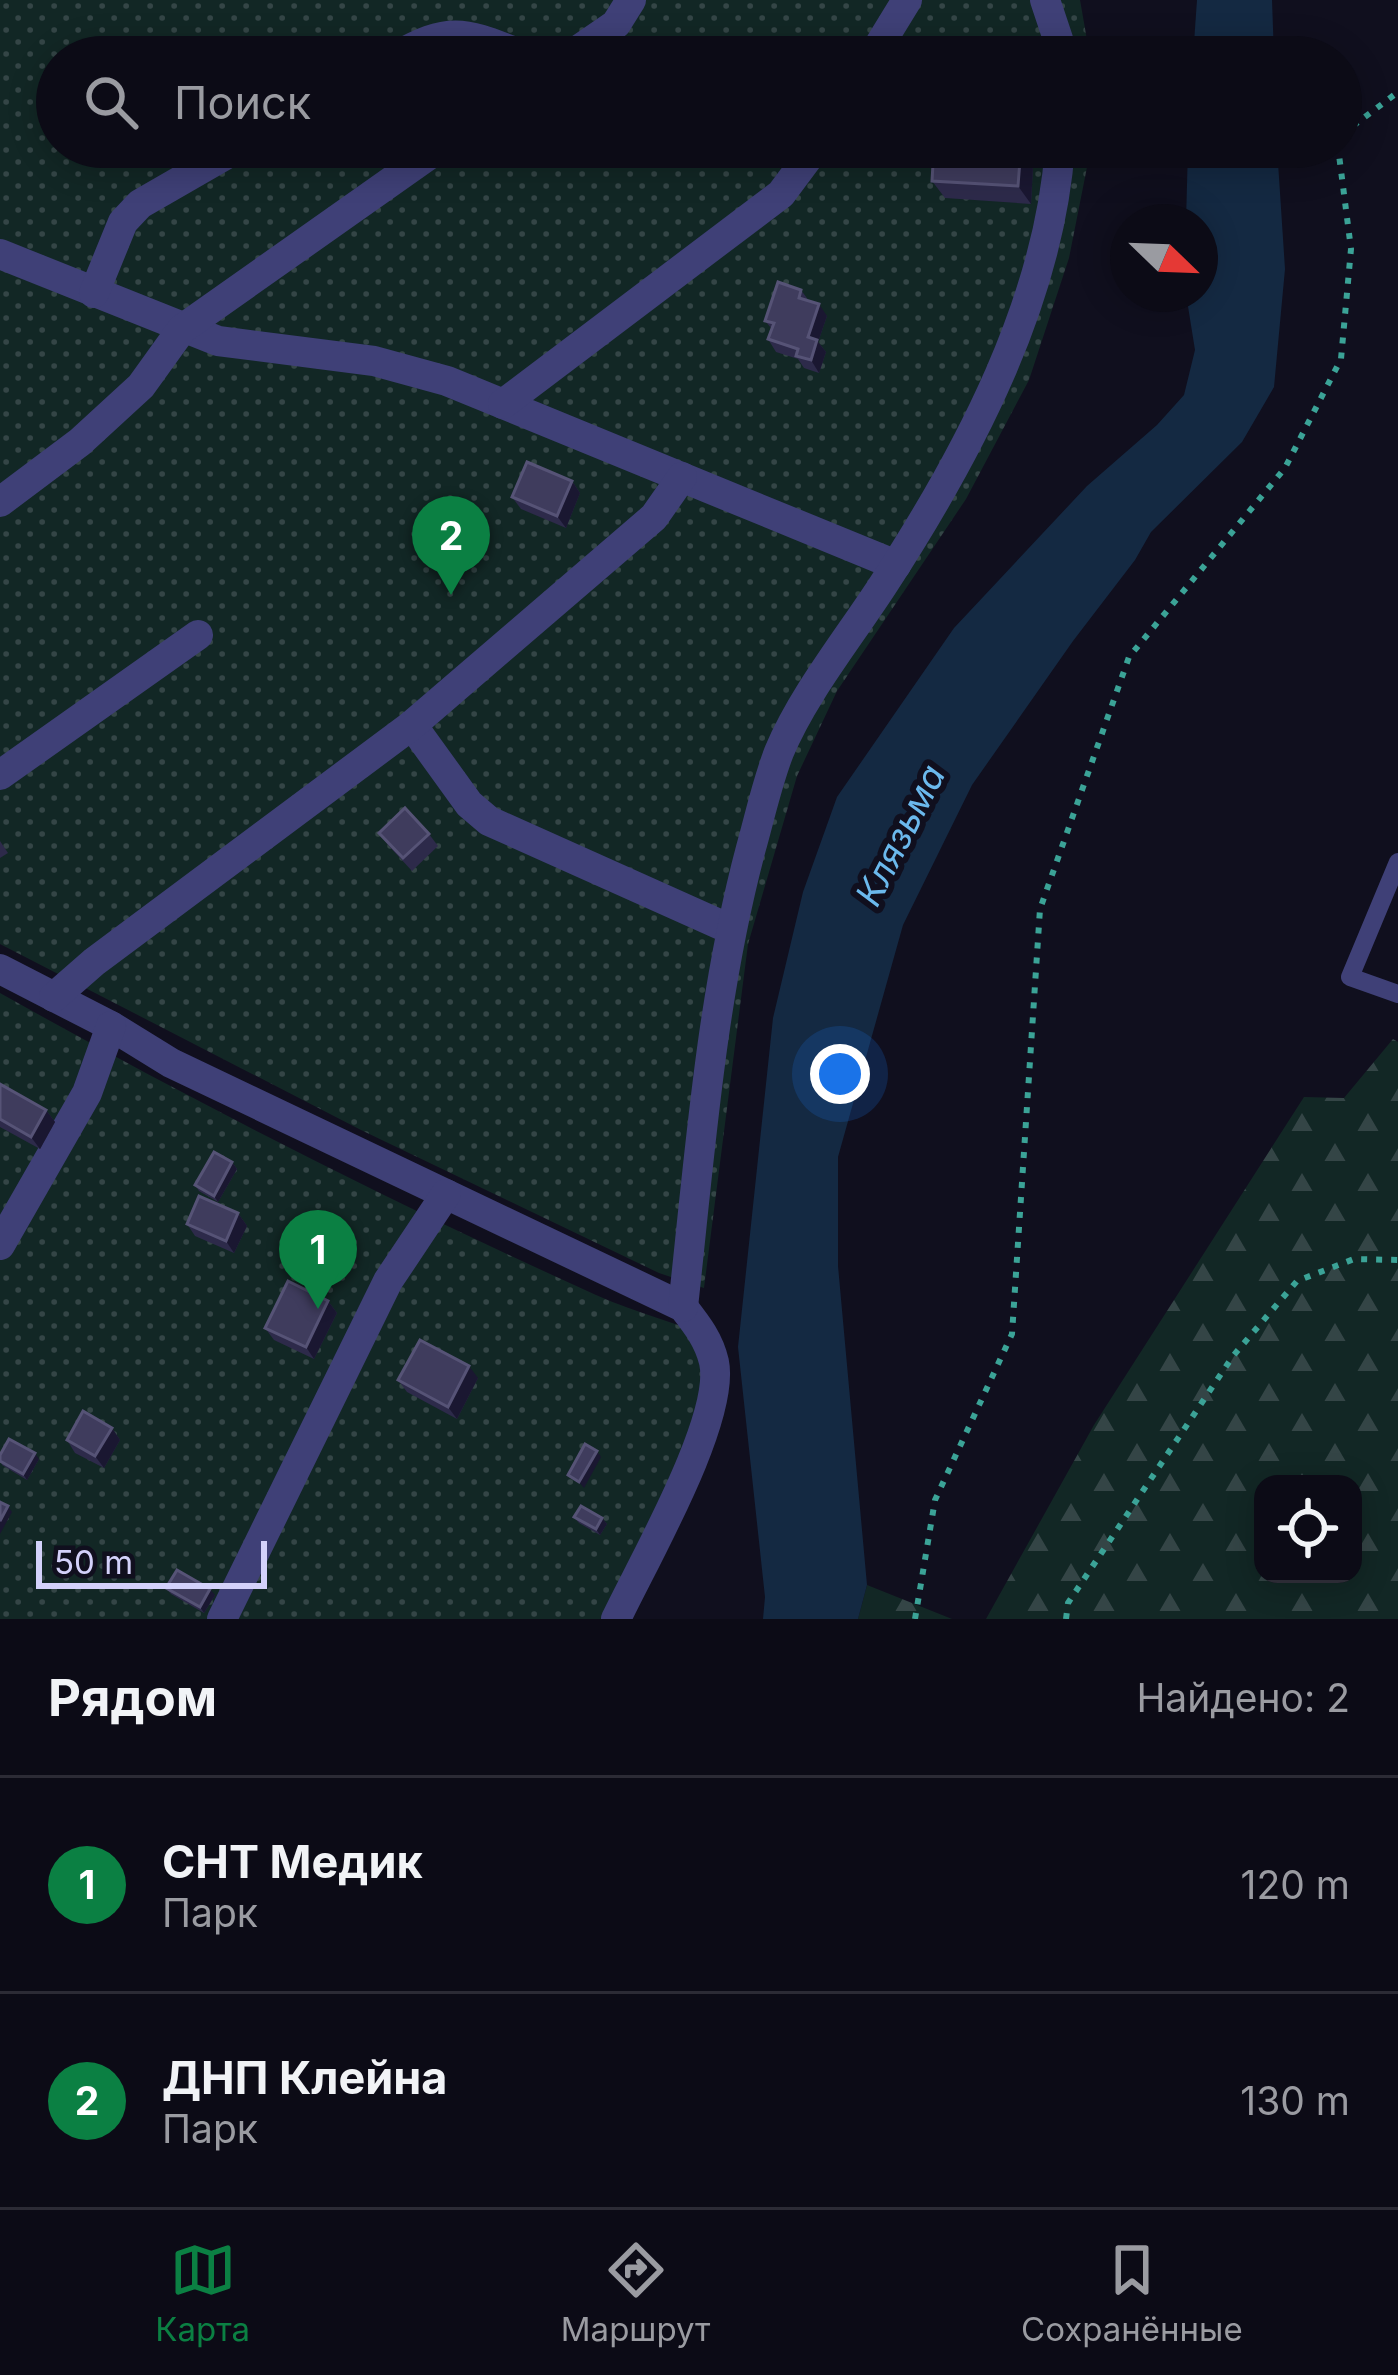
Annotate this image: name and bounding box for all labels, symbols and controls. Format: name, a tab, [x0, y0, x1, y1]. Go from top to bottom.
search box	[36, 36, 1362, 168]
icon: search	[78, 69, 144, 135]
text: Поиск	[174, 75, 311, 130]
north arrow	[1110, 204, 1218, 312]
pin: 2	[412, 496, 490, 595]
water label: Клязьма	[846, 757, 954, 913]
your location	[810, 1044, 870, 1104]
pin: 1	[279, 1210, 357, 1309]
map controls	[1254, 1475, 1362, 1583]
button: locate	[1254, 1475, 1362, 1583]
scale bar	[36, 1535, 267, 1588]
text: 50 m	[54, 1542, 133, 1582]
text: Рядом	[48, 1667, 217, 1728]
text: Найдено: 2	[1136, 1674, 1350, 1721]
text: СНТ Медик	[162, 1834, 423, 1889]
text: 1	[79, 1861, 95, 1908]
text: 120 m	[1241, 1861, 1350, 1908]
text: Парк	[162, 1889, 258, 1936]
text: ДНП Клейна	[162, 2050, 447, 2105]
text: 2	[75, 2077, 99, 2124]
text: 130 m	[1240, 2077, 1350, 2124]
text: Парк	[162, 2105, 258, 2152]
tab: Карта	[155, 2237, 250, 2349]
tab: Маршрут	[561, 2237, 710, 2349]
tab: Сохранённые	[1021, 2237, 1243, 2349]

